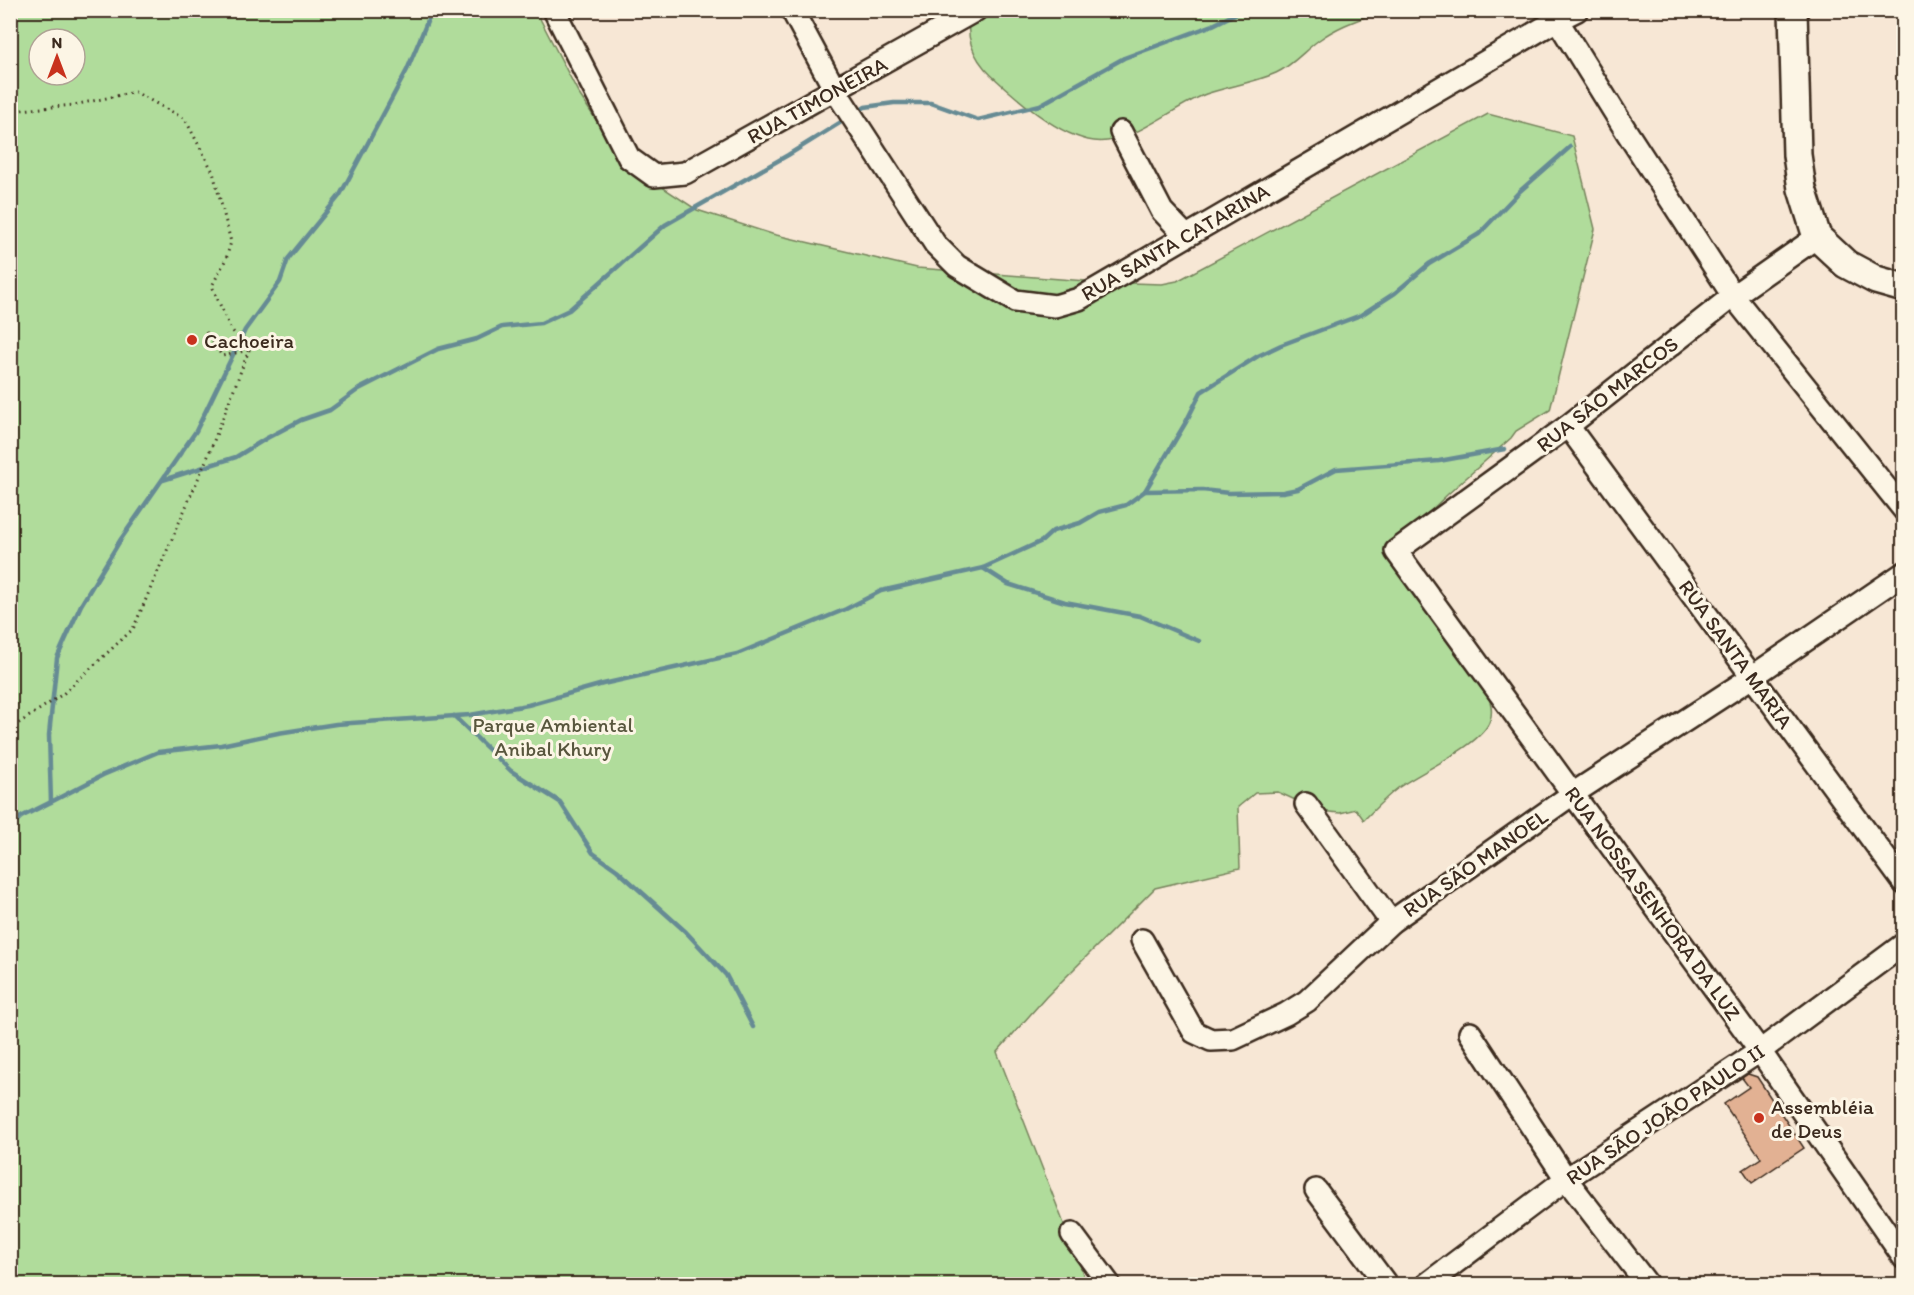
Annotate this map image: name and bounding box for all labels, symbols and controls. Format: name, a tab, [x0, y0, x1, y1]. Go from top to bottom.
north arrow	[27, 27, 87, 87]
text: N	[52, 33, 62, 52]
street label: RUA TIMONEIRA	[743, 51, 892, 149]
street label: RUA SANTA CATARINA	[1076, 178, 1274, 306]
place label: Cachoeira	[204, 328, 294, 353]
street label: RUA SÃO MARCOS	[1531, 331, 1683, 457]
marker: Cachoeira	[185, 333, 199, 347]
street label: RUA SANTA MARIA	[1674, 575, 1799, 734]
park label: Parque Ambiental Anibal Khury	[473, 712, 634, 761]
street label: RUA NOSSA SENHORA DA LUZ	[1560, 781, 1746, 1025]
street label: RUA SÃO MANOEL	[1398, 803, 1553, 922]
street label: RUA SÃO JOÃO PAULO II	[1561, 1038, 1769, 1190]
place label: Assembléia de Deus	[1771, 1094, 1874, 1143]
marker: Assembléia de Deus	[1752, 1111, 1766, 1125]

